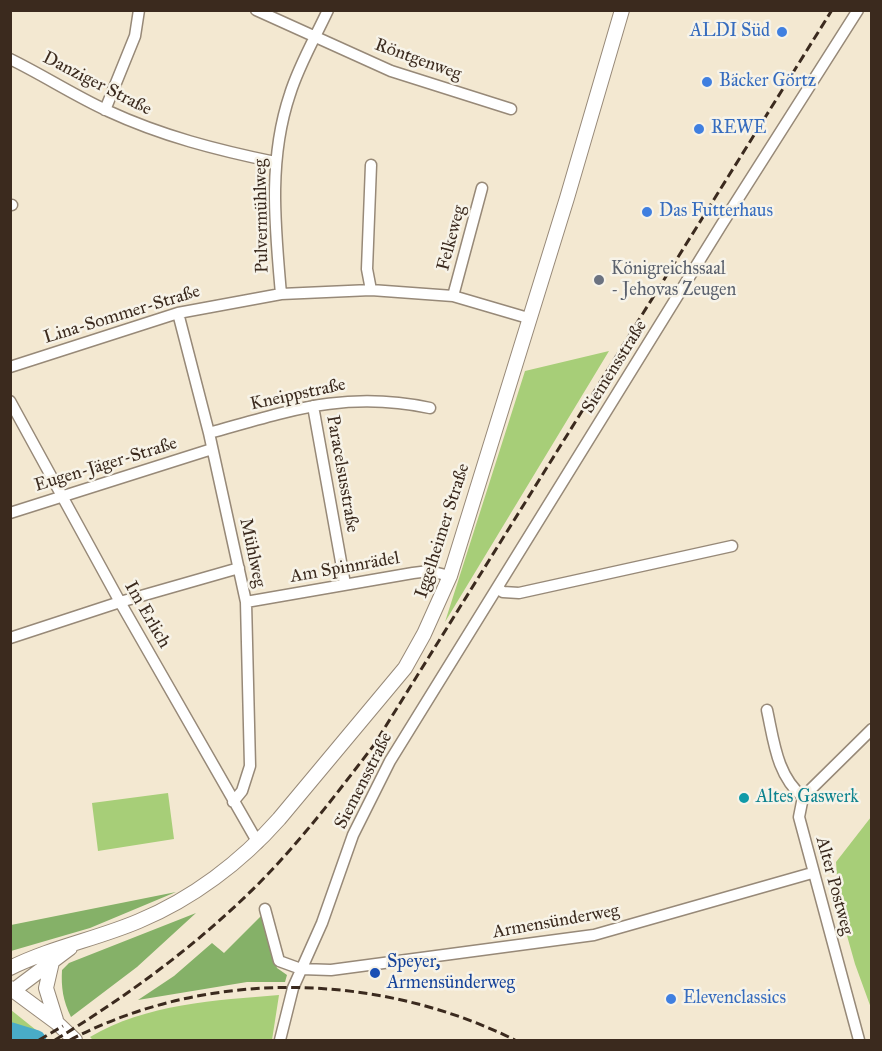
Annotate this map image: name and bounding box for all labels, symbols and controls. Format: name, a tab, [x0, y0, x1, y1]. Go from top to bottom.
place label: ALDI Süd	[690, 21, 770, 43]
marker: ALDI Süd	[775, 25, 789, 39]
street label: Röntgenweg	[372, 34, 464, 86]
street label: Danziger Straße	[39, 47, 155, 121]
place label: Bäcker Görtz	[719, 71, 816, 93]
marker: Bäcker Görtz	[700, 75, 714, 89]
place label: REWE	[711, 118, 766, 140]
marker: REWE	[692, 122, 706, 136]
street label: Pulvermühlweg	[250, 159, 274, 273]
place label: Das Futterhaus	[659, 201, 773, 223]
street label: Felkeweg	[433, 203, 471, 273]
marker: Das Futterhaus	[640, 205, 654, 219]
place label: Königreichssaal - Jehovas Zeugen	[611, 259, 736, 302]
marker: Königreichssaal - Jehovas Zeugen	[592, 273, 606, 287]
street label: Lina-Sommer-Straße	[41, 281, 203, 349]
street label: Siemensstraße	[578, 316, 652, 418]
street label: Kneippstraße	[248, 374, 348, 416]
street label: Paracelsusstraße	[321, 414, 363, 534]
street label: Eugen-Jäger-Straße	[32, 433, 180, 497]
street label: Iggelheimer Straße	[411, 461, 475, 601]
street label: Mühlweg	[234, 516, 270, 590]
street label: Am Spinnrädel	[289, 548, 401, 588]
street label: Im Erlich	[119, 578, 175, 652]
street label: Siemensstraße	[330, 729, 398, 833]
place label: Altes Gaswerk	[756, 787, 859, 809]
marker: Altes Gaswerk	[737, 791, 751, 805]
street label: Alter Postweg	[811, 834, 857, 938]
street label: Armensünderweg	[491, 900, 621, 944]
place label: Speyer, Armensünderweg	[387, 952, 515, 994]
marker: Speyer, Armensünderweg	[368, 966, 382, 980]
place label: Elevenclassics	[683, 988, 786, 1010]
marker: Elevenclassics	[664, 992, 678, 1006]

